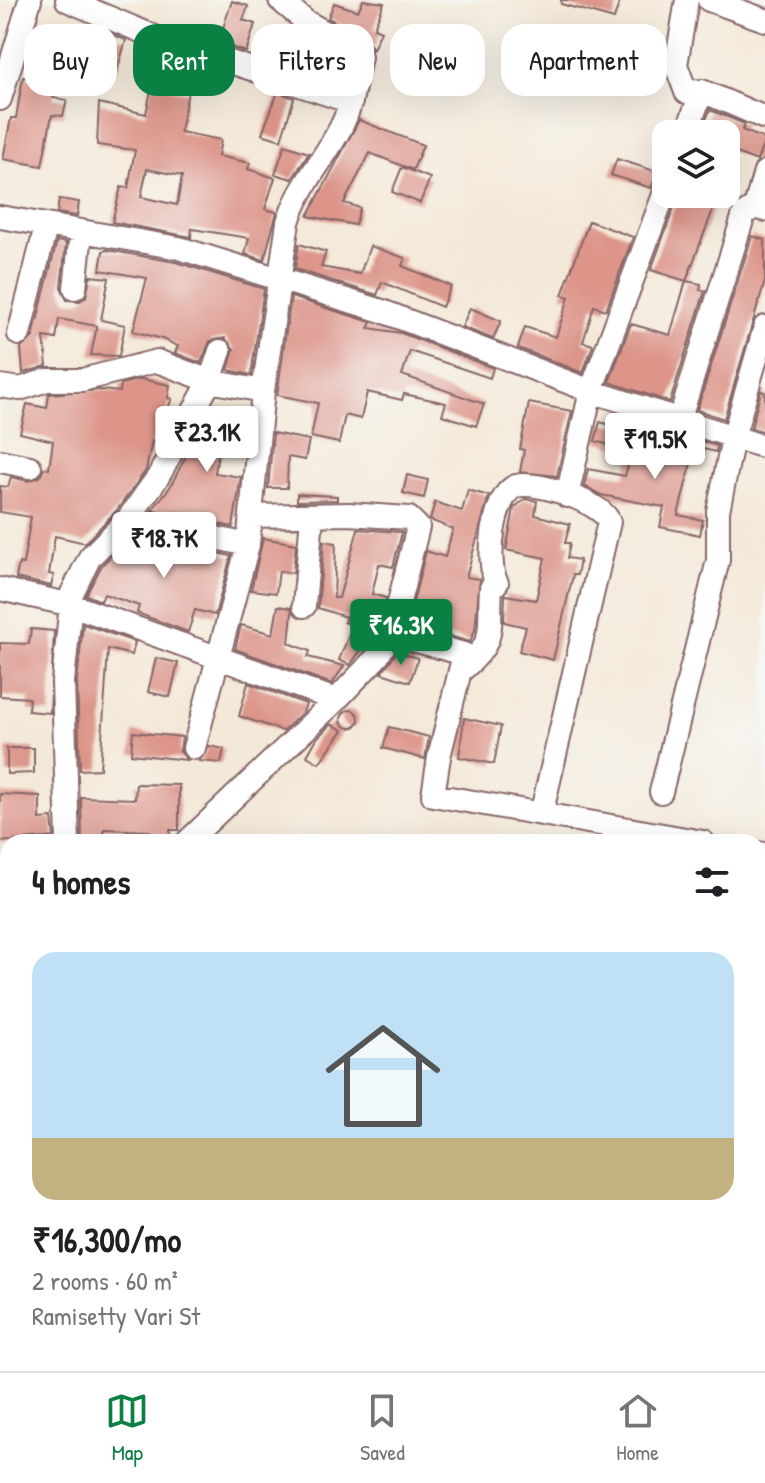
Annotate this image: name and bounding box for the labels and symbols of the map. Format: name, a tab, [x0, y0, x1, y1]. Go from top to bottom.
pin: ₹23.1K	[142, 406, 272, 474]
pin: ₹19.5K	[590, 413, 720, 481]
pin: ₹18.7K	[99, 512, 229, 580]
pin: ₹16.3K	[336, 599, 466, 667]

